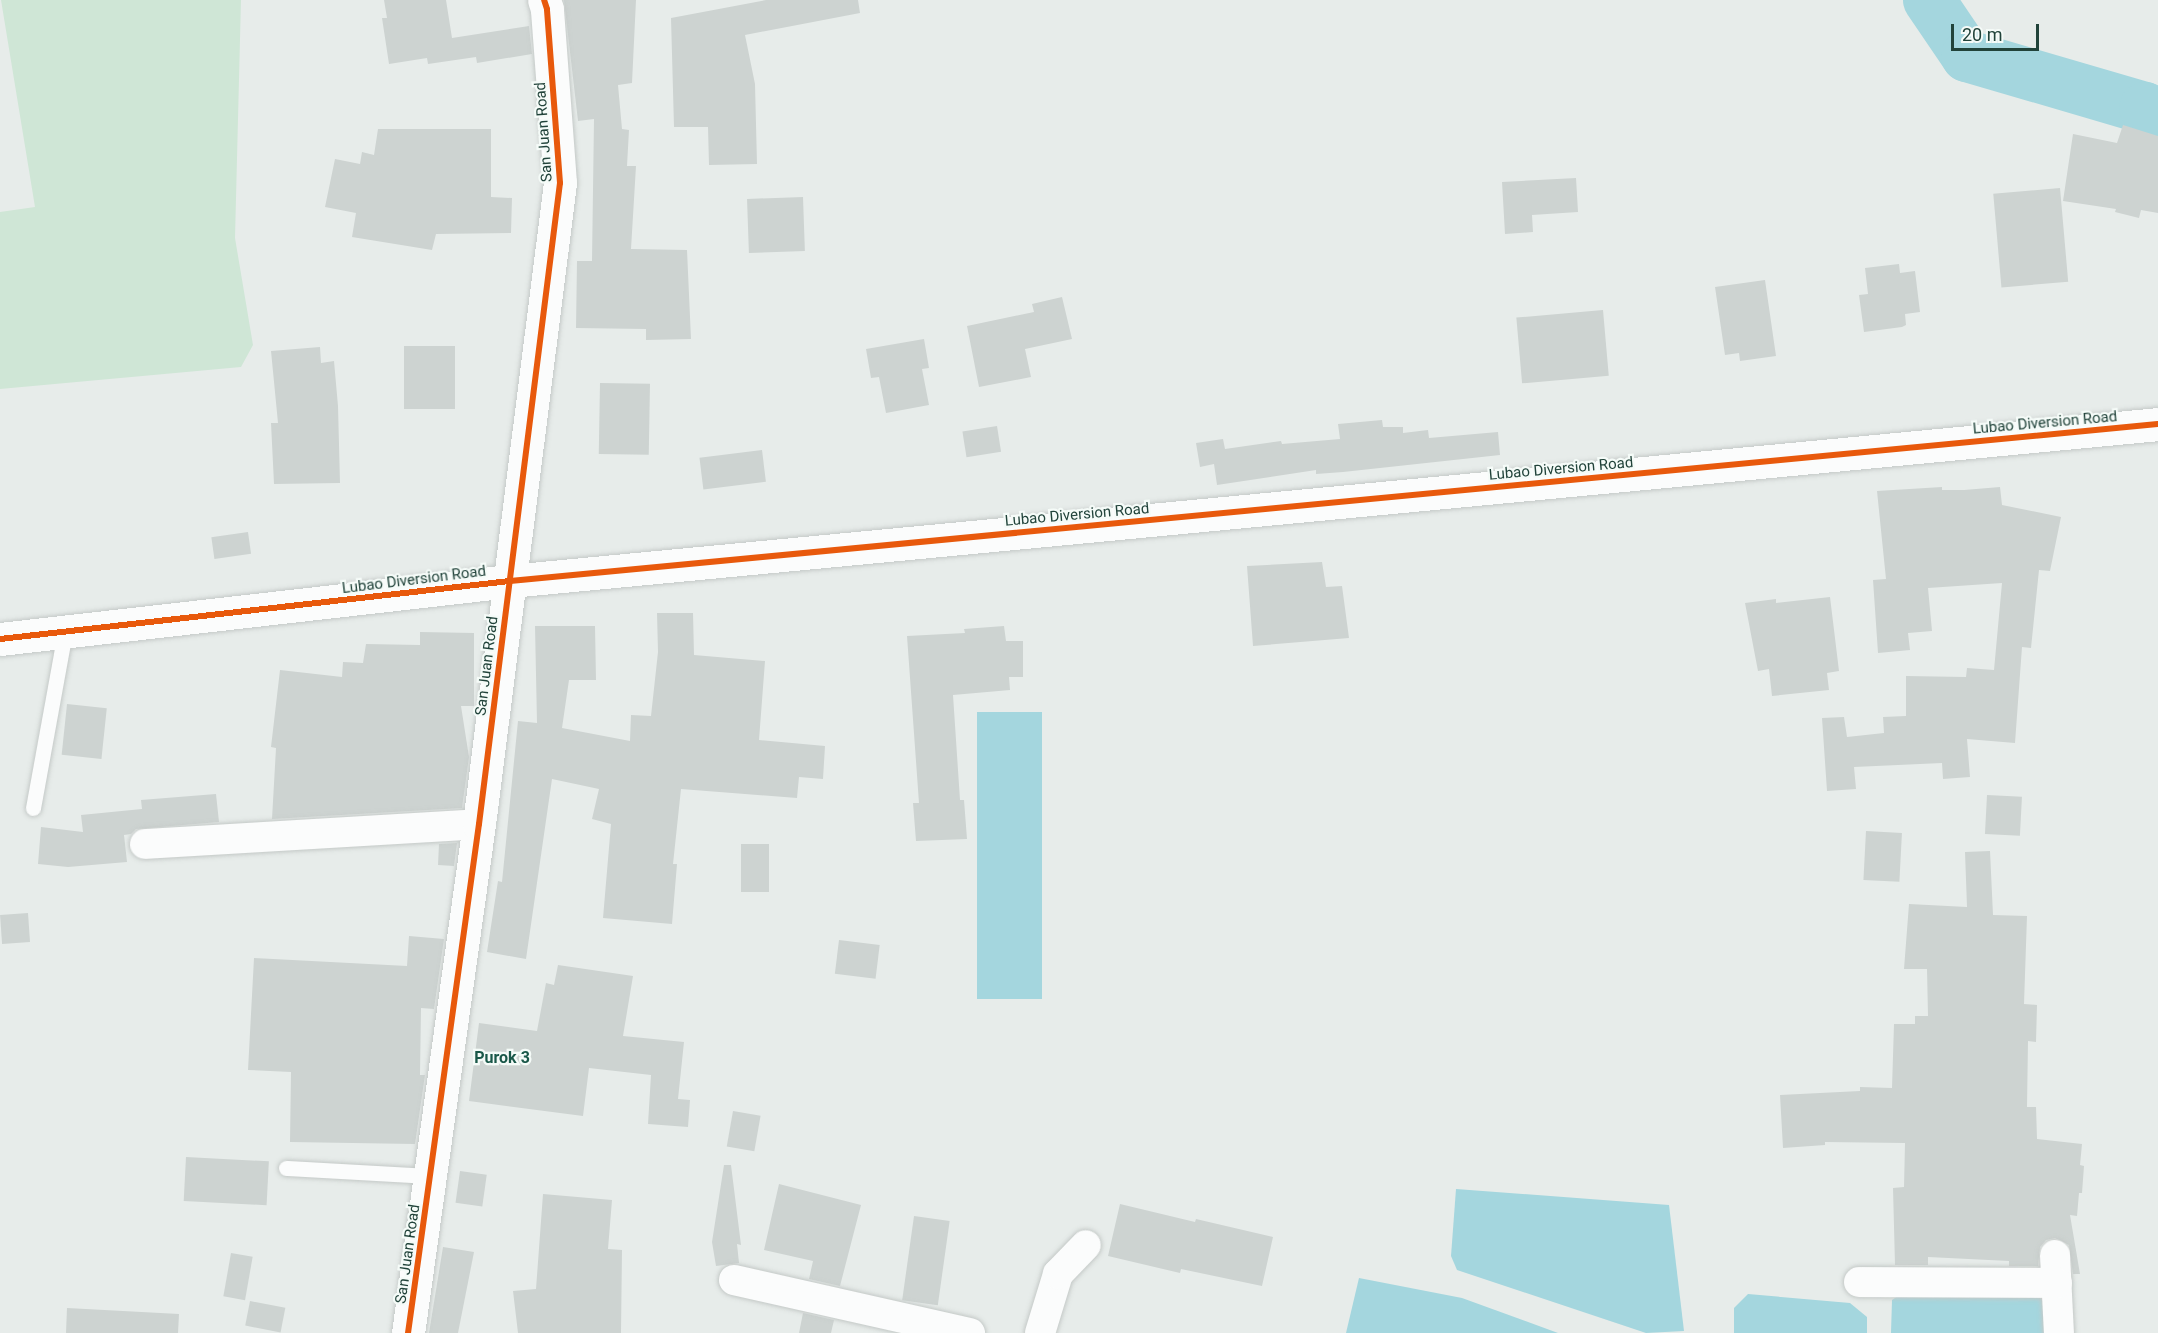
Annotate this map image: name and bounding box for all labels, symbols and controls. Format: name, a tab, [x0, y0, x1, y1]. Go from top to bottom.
scale bar	[1954, 12, 2042, 50]
text: 20 m	[1962, 24, 2002, 45]
street label: San Juan Road	[532, 81, 556, 183]
street label: Lubao Diversion Road	[1972, 408, 2118, 438]
street label: Lubao Diversion Road	[1488, 454, 1634, 484]
street label: Lubao Diversion Road	[1004, 500, 1150, 530]
street label: Lubao Diversion Road	[341, 562, 487, 598]
street label: San Juan Road	[472, 615, 502, 717]
district label: Purok 3	[474, 1048, 530, 1068]
street label: San Juan Road	[392, 1203, 424, 1305]

